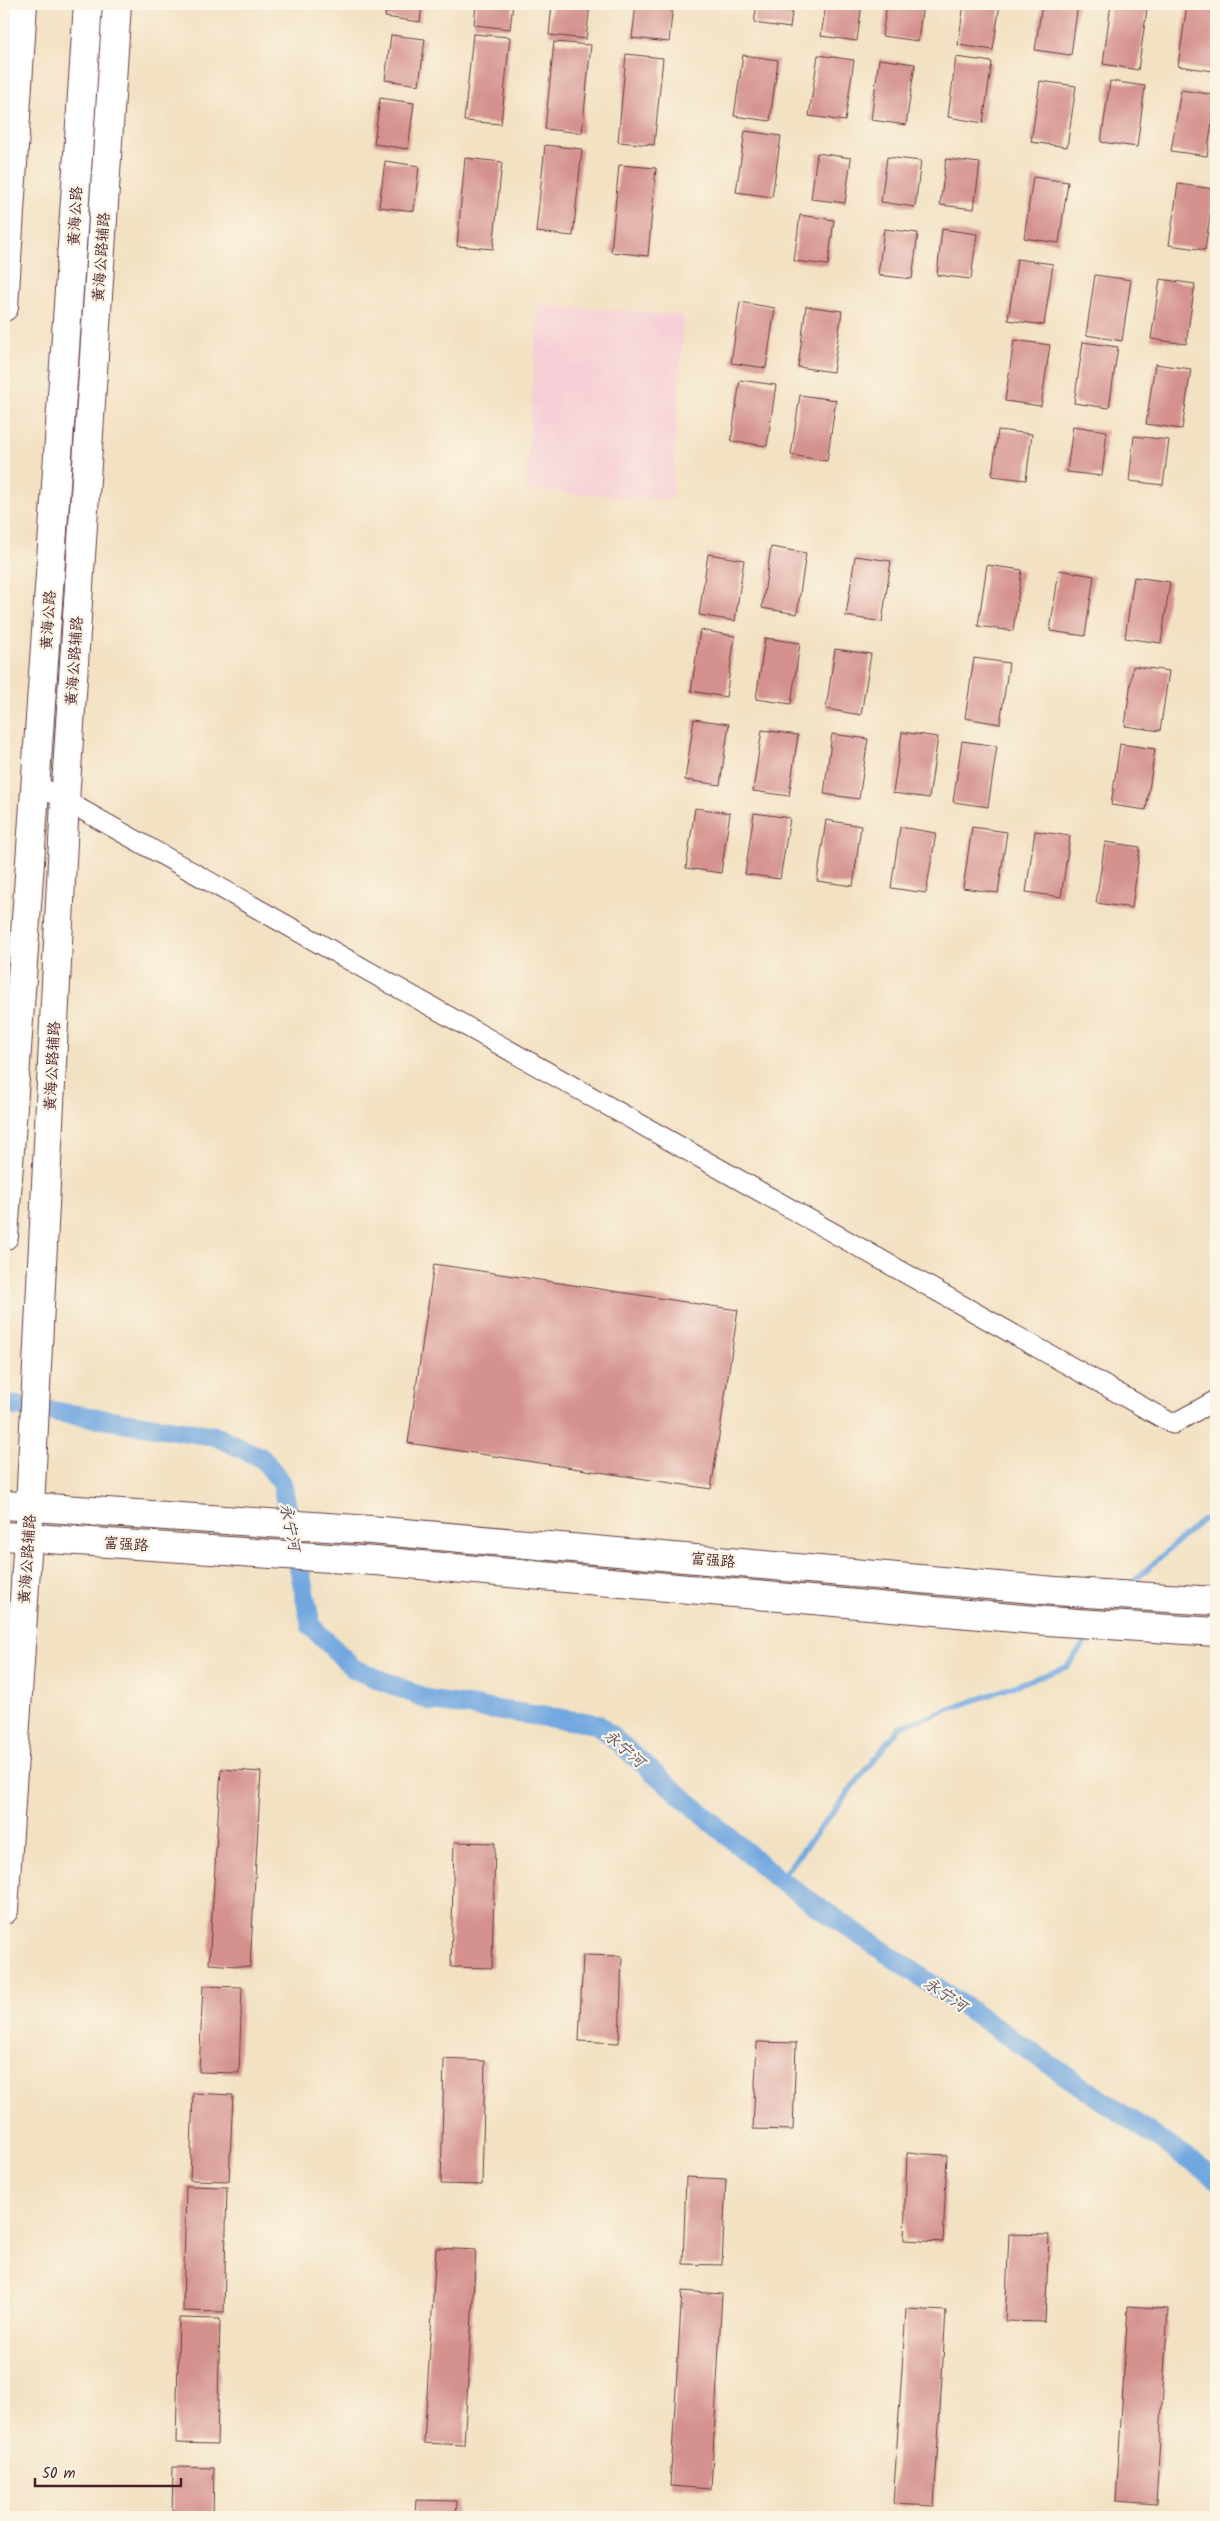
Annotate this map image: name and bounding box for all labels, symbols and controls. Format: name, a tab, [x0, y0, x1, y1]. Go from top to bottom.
street label: 黄海公路	[62, 185, 90, 247]
street label: 黄海公路辅路	[87, 211, 117, 303]
street label: 黄海公路	[35, 589, 63, 651]
street label: 黄海公路辅路	[60, 615, 90, 707]
street label: 黄海公路辅路	[39, 1020, 67, 1112]
water label: 永宁河	[273, 1501, 307, 1556]
street label: 黄海公路辅路	[13, 1513, 43, 1605]
street label: 富强路	[103, 1531, 149, 1559]
street label: 富强路	[689, 1547, 736, 1575]
water label: 永宁河	[598, 1724, 653, 1776]
water label: 永宁河	[918, 1971, 975, 2021]
scale bar	[35, 2456, 181, 2488]
text: 50 m	[42, 2462, 76, 2486]

